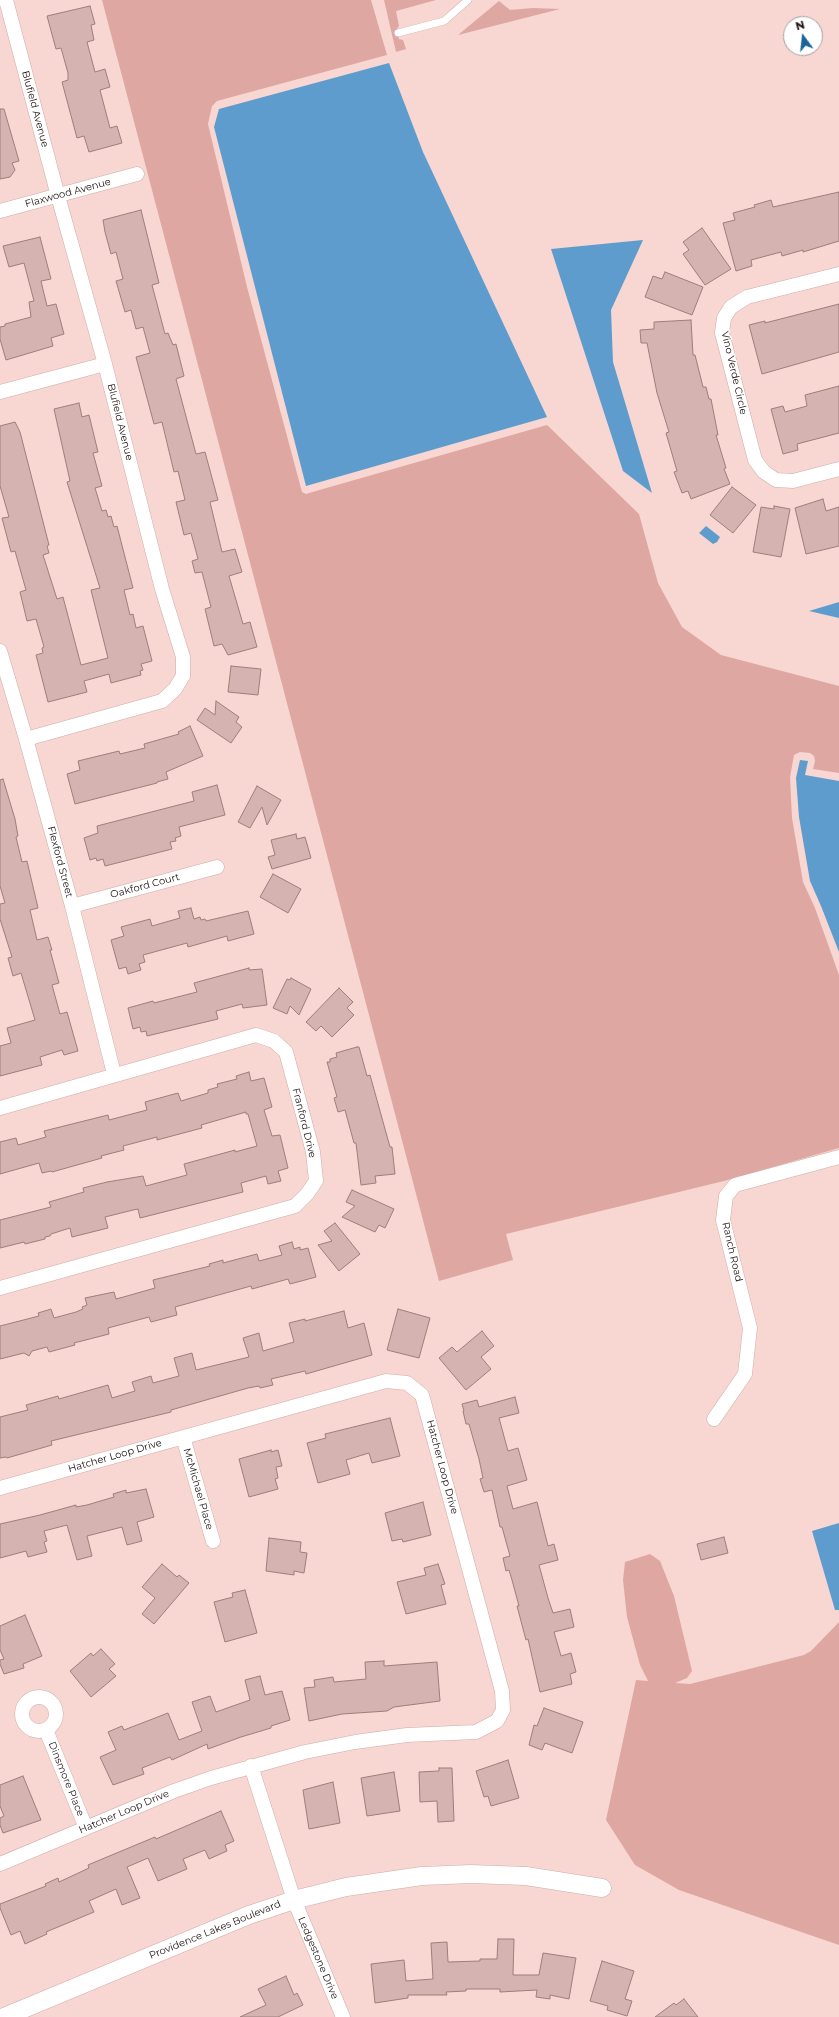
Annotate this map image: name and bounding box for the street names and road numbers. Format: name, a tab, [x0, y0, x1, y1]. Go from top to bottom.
street label: Blufield Avenue	[19, 69, 51, 149]
street label: Flaxwood Avenue	[24, 176, 112, 210]
street label: Vino Verde Circle	[719, 330, 749, 416]
street label: Blufield Avenue	[105, 382, 135, 462]
street label: Flexford Street	[45, 825, 75, 899]
street label: Oakford Court	[109, 871, 181, 901]
street label: Franford Drive	[290, 1087, 318, 1159]
street label: Ranch Road	[719, 1221, 745, 1283]
street label: Hatcher Loop Drive	[424, 1419, 460, 1515]
street label: Hatcher Loop Drive	[67, 1437, 163, 1475]
street label: McMichael Place	[181, 1447, 215, 1531]
street label: Dinsmore Place	[46, 1740, 86, 1818]
street label: Hatcher Loop Drive	[77, 1788, 171, 1836]
street label: Providence Lakes Boulevard	[147, 1898, 283, 1962]
street label: Ledgestone Drive	[295, 1915, 341, 2001]

